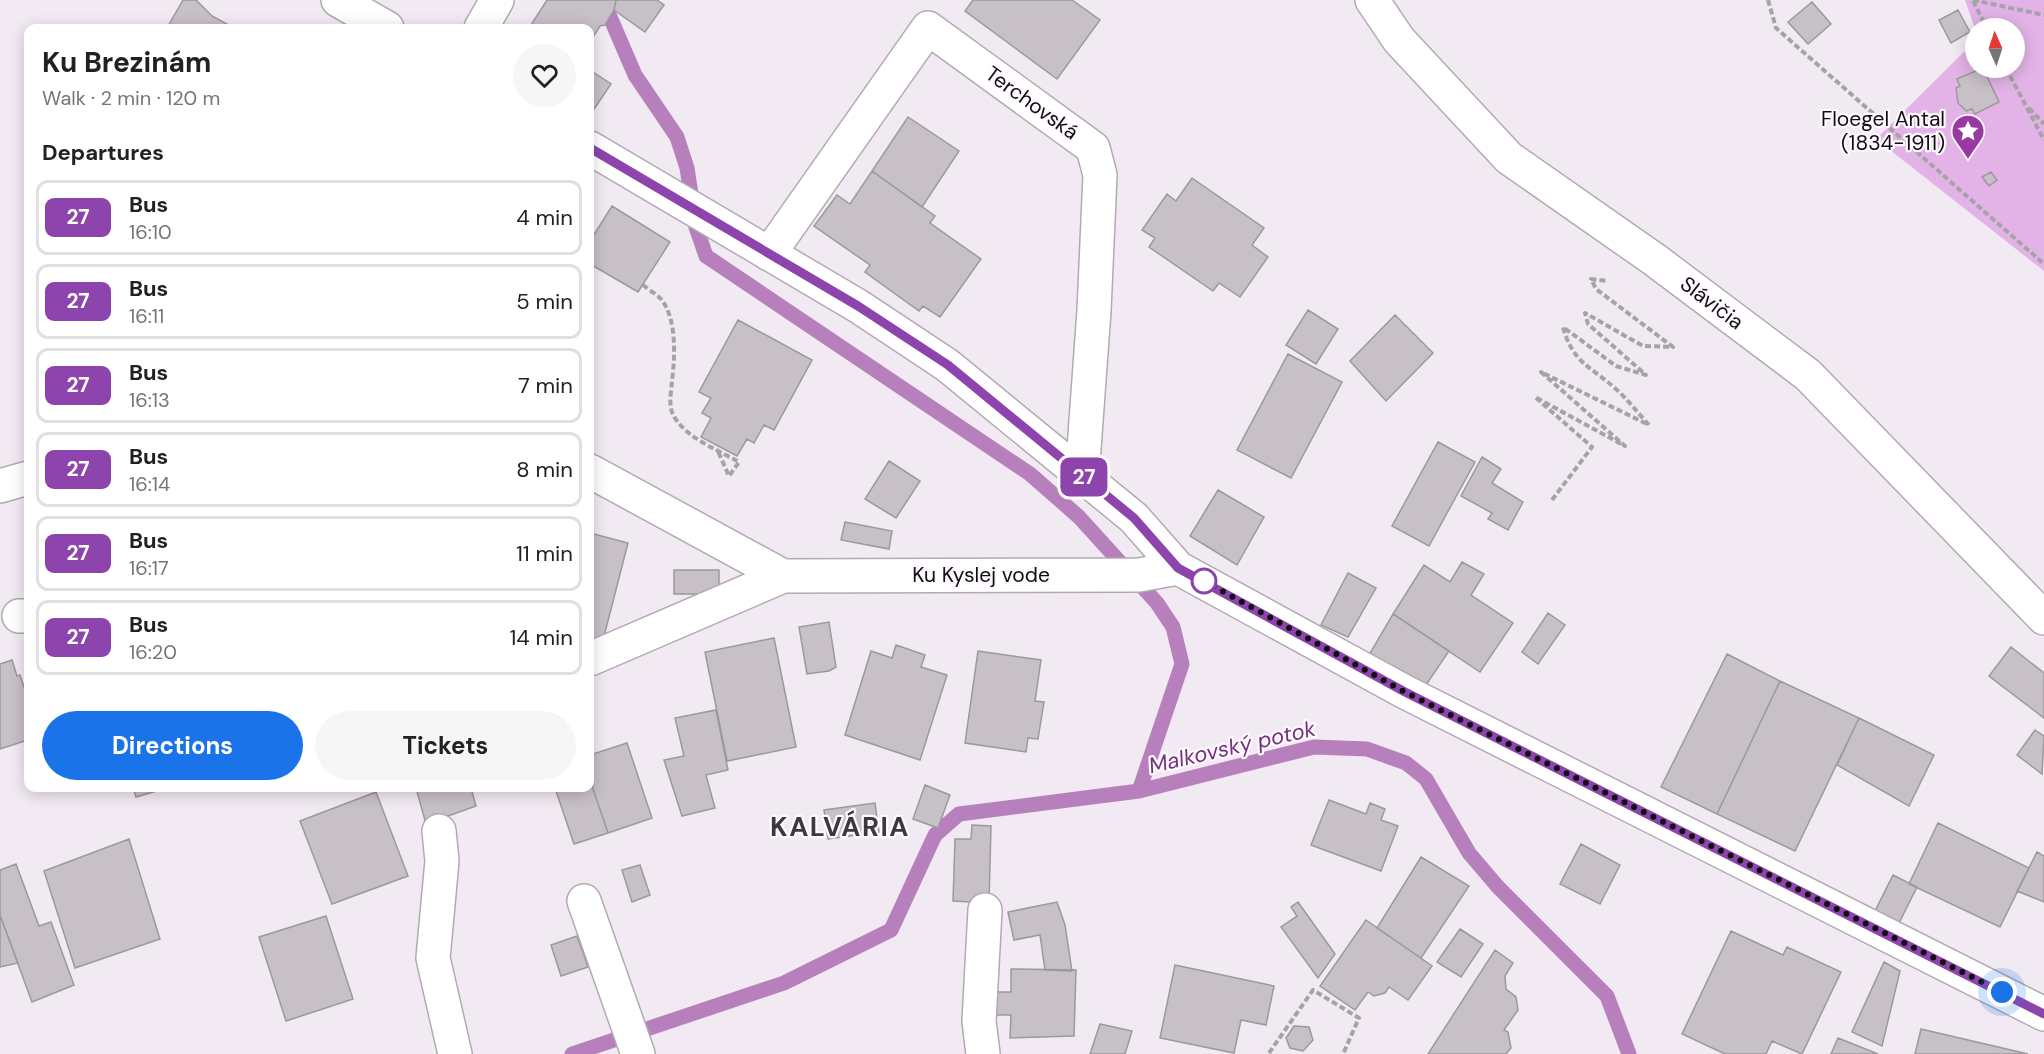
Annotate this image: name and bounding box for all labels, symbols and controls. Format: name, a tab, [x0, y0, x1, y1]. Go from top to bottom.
north arrow	[1965, 18, 2025, 78]
map controls	[1965, 18, 2025, 78]
text: Ku Brezinám	[42, 44, 211, 81]
button: heart	[513, 44, 576, 107]
street label: Terchovská	[980, 60, 1084, 146]
text: Walk · 2 min · 120 m	[42, 85, 220, 111]
place label: Floegel Antal (1834-1911)	[1821, 105, 1945, 157]
place icon: Floegel Antal (1834-1911)	[1950, 113, 1986, 160]
text: Departures	[42, 138, 164, 167]
text: Bus	[129, 190, 168, 219]
text: 27	[66, 203, 90, 231]
text: 4 min	[516, 203, 573, 232]
text: 16:10	[129, 219, 172, 245]
street label: Slávičia	[1675, 270, 1749, 336]
text: Bus	[129, 274, 168, 303]
text: 27	[66, 287, 90, 315]
text: 5 min	[516, 287, 573, 316]
text: 16:11	[129, 303, 164, 329]
text: Bus	[129, 358, 168, 387]
text: 27	[66, 371, 90, 399]
text: 7 min	[518, 371, 573, 400]
text: 16:13	[129, 387, 170, 413]
text: Bus	[129, 442, 168, 471]
text: 27	[66, 455, 90, 483]
text: 8 min	[516, 455, 573, 484]
line badge: 27	[1057, 458, 1111, 496]
text: 27	[1072, 463, 1096, 491]
text: 16:14	[129, 471, 170, 497]
text: Bus	[129, 526, 168, 555]
text: 27	[66, 539, 90, 567]
text: 11 min	[516, 539, 573, 568]
text: 16:17	[129, 555, 169, 581]
street label: Ku Kyslej vode	[912, 561, 1050, 589]
unlabelled marker	[1191, 568, 1217, 594]
text: Bus	[129, 610, 168, 639]
text: 27	[66, 623, 90, 651]
text: 14 min	[509, 623, 573, 652]
text: 16:20	[129, 639, 177, 665]
button: Directions	[42, 711, 303, 780]
button: Tickets	[315, 711, 576, 780]
water label: Malkovský potok	[1146, 714, 1319, 780]
district label: KALVÁRIA	[770, 809, 910, 844]
your location	[1987, 977, 2017, 1007]

